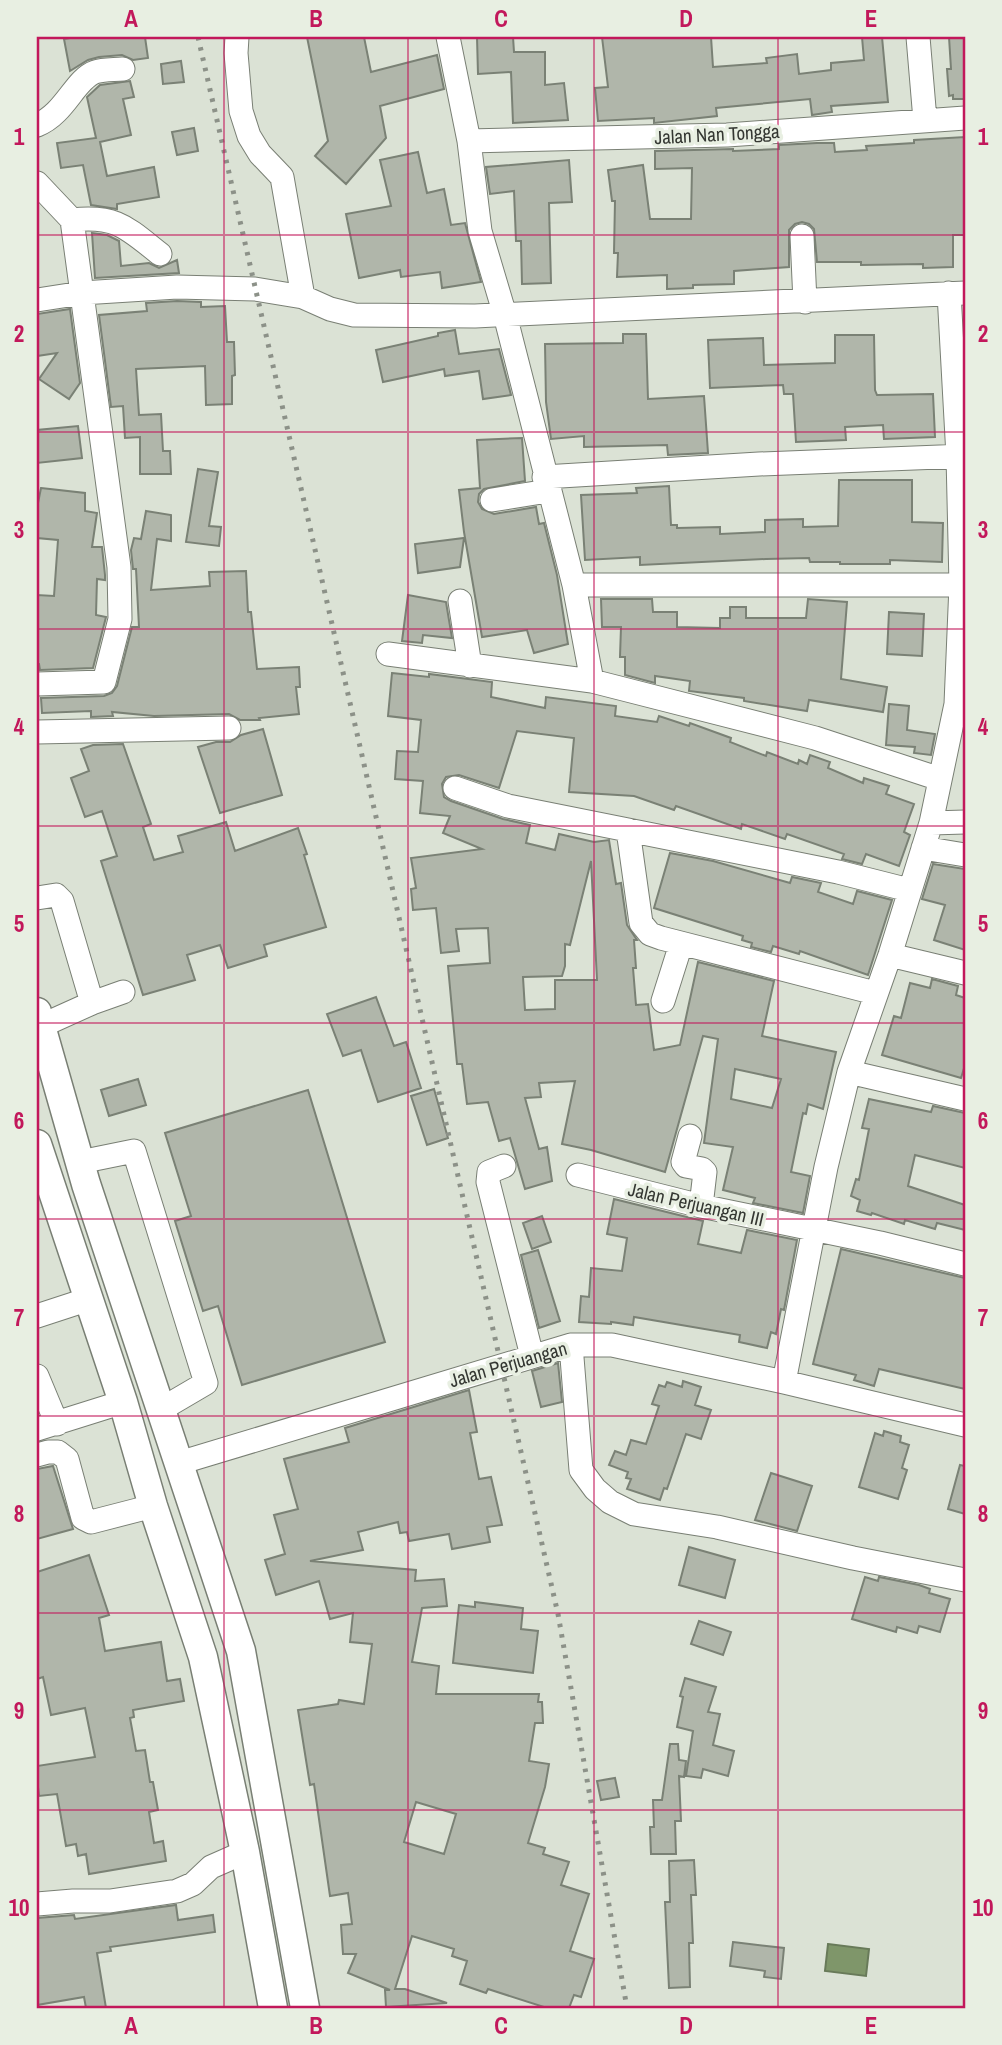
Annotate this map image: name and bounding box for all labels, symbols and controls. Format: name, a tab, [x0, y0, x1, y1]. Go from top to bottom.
text: A	[124, 3, 138, 34]
text: B	[309, 3, 323, 34]
text: C	[494, 3, 508, 34]
text: D	[679, 3, 693, 34]
text: E	[865, 3, 877, 34]
street label: Jalan Nan Tongga	[654, 118, 781, 150]
text: 1	[14, 121, 25, 152]
text: 1	[978, 121, 989, 152]
text: 2	[14, 318, 24, 349]
text: 2	[978, 318, 988, 349]
text: 3	[14, 514, 24, 545]
text: 3	[978, 514, 988, 545]
text: 4	[14, 711, 25, 742]
text: 4	[978, 711, 989, 742]
text: 5	[14, 908, 24, 939]
text: 5	[978, 908, 988, 939]
text: 6	[14, 1105, 24, 1136]
text: 6	[978, 1105, 988, 1136]
street label: Jalan Perjuangan III	[626, 1176, 766, 1232]
text: 7	[14, 1302, 24, 1333]
text: 7	[978, 1302, 988, 1333]
street label: Jalan Perjuangan	[446, 1335, 570, 1393]
text: 8	[14, 1498, 24, 1529]
text: 8	[978, 1498, 988, 1529]
text: 9	[14, 1695, 24, 1726]
text: 9	[978, 1695, 988, 1726]
text: 10	[9, 1892, 29, 1923]
text: 10	[973, 1892, 993, 1923]
text: A	[124, 2010, 138, 2041]
text: B	[309, 2010, 323, 2041]
text: C	[494, 2010, 508, 2041]
text: D	[679, 2010, 693, 2041]
text: E	[865, 2010, 877, 2041]

